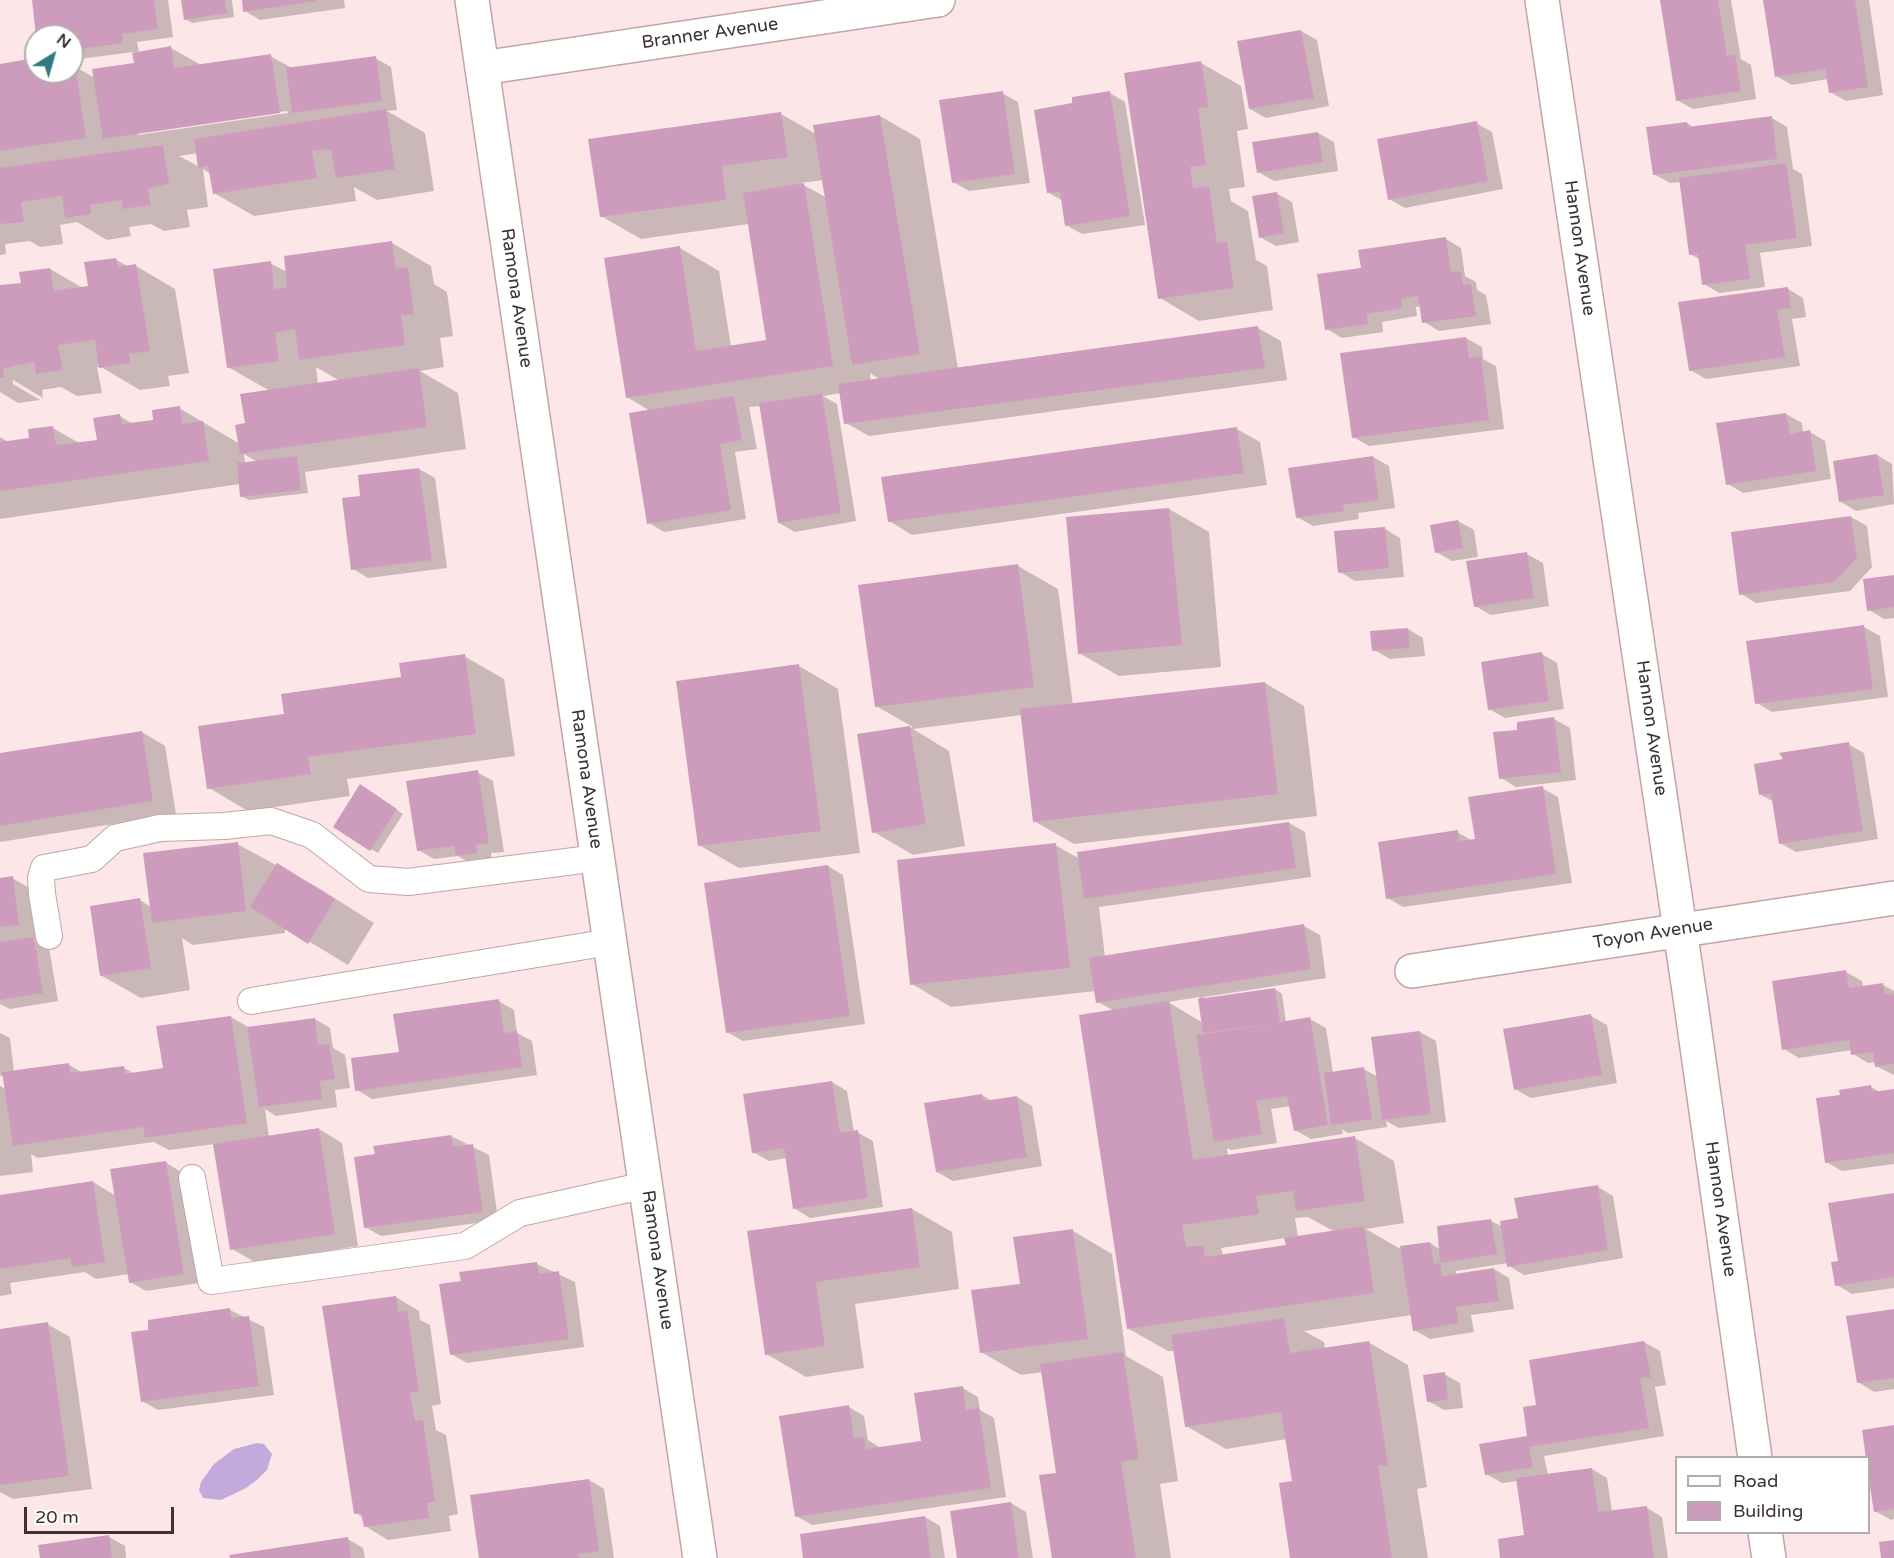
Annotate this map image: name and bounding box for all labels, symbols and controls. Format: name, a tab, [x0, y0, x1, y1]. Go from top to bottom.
street label: Branner Avenue	[640, 14, 780, 54]
north arrow	[24, 24, 84, 84]
text: N	[52, 29, 75, 53]
street label: Hannon Avenue	[1559, 179, 1599, 317]
street label: Ramona Avenue	[496, 227, 536, 369]
street label: Hannon Avenue	[1631, 659, 1671, 797]
street label: Ramona Avenue	[566, 708, 606, 850]
street label: Toyon Avenue	[1591, 914, 1715, 954]
street label: Hannon Avenue	[1700, 1140, 1740, 1278]
street label: Ramona Avenue	[637, 1189, 677, 1331]
legend	[1675, 1456, 1870, 1534]
text: Road	[1733, 1470, 1778, 1492]
scale bar	[27, 1495, 177, 1533]
text: Building	[1733, 1500, 1803, 1522]
text: 20 m	[35, 1506, 79, 1528]

